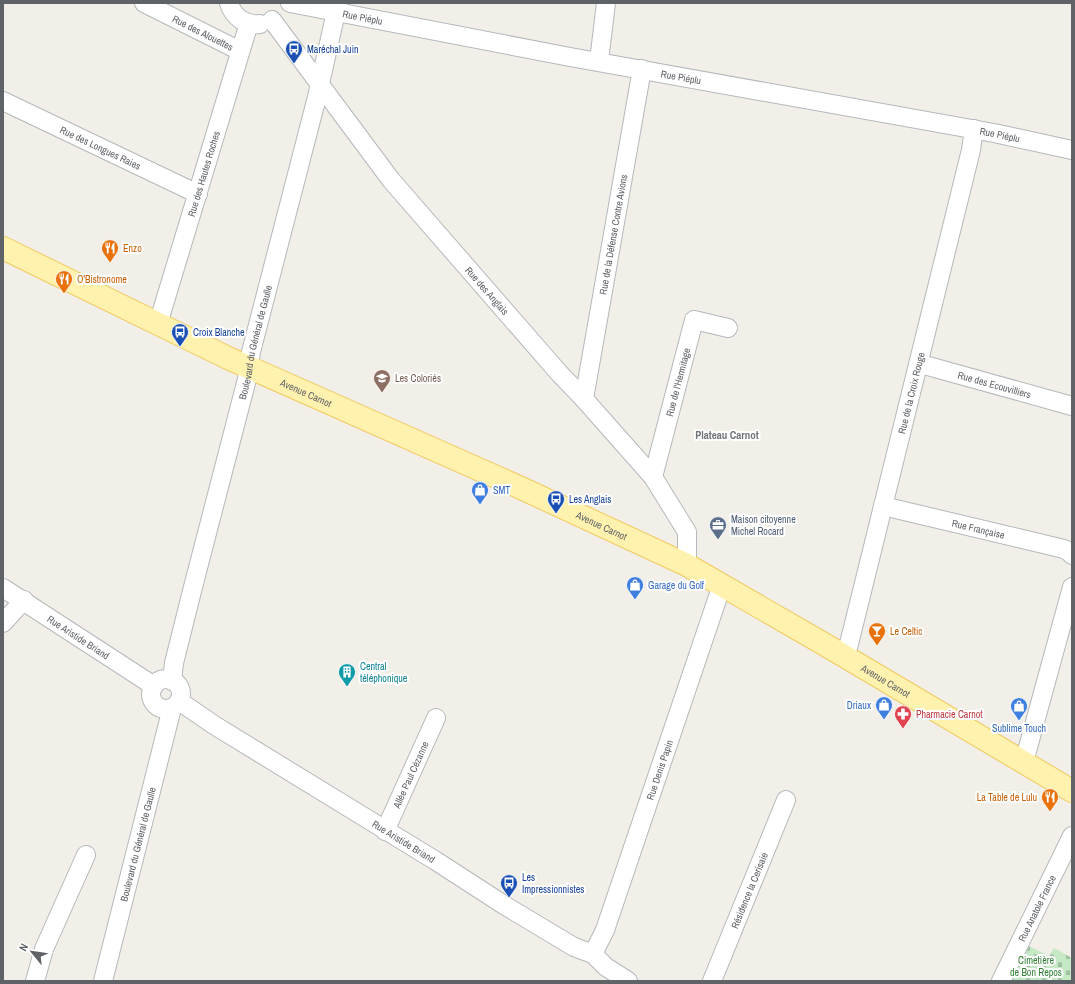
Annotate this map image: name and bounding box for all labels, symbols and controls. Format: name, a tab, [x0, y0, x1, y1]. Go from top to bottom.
street label: Rue Piéplu	[341, 7, 384, 27]
street label: Rue des Alouettes	[170, 12, 236, 53]
bus stop icon: Maréchal Juin	[284, 39, 304, 64]
place label: Maréchal Juin	[307, 43, 359, 56]
street label: Rue Piéplu	[660, 67, 702, 87]
street label: Rue des Longues Raies	[58, 123, 143, 172]
street label: Rue Piéplu	[979, 124, 1021, 145]
street label: Rue des Hautes Roches	[184, 129, 223, 218]
street label: Rue de la Défense Contre Avions	[596, 173, 630, 296]
restaurant icon: Enzo	[100, 238, 120, 263]
place label: Enzo	[123, 242, 142, 255]
street label: Rue des Anglais	[463, 264, 512, 317]
restaurant icon: O'Bistronome	[54, 269, 74, 294]
place label: O'Bistronome	[77, 273, 127, 286]
street label: Boulevard du Général de Gaulle	[235, 283, 275, 401]
bus stop icon: Croix Blanche	[170, 322, 190, 347]
place label: Croix Blanche	[193, 326, 245, 339]
street label: Rue de l'Hermitage	[663, 346, 693, 418]
street label: Rue de la Croix Rouge	[895, 350, 927, 435]
school or university icon: Les Coloriés	[372, 368, 392, 393]
street label: Rue des Ecouvilliers	[956, 368, 1032, 401]
place label: Les Coloriés	[395, 372, 441, 385]
street label: Avenue Carnot	[278, 375, 334, 410]
district label: Plateau Carnot	[695, 428, 759, 442]
shop icon: SMT	[470, 480, 490, 505]
place label: SMT	[493, 484, 510, 497]
bus stop icon: Les Anglais	[546, 489, 566, 514]
place label: Les Anglais	[569, 493, 611, 506]
street label: Avenue Carnot	[573, 508, 630, 543]
place label: Maison citoyenne Michel Rocard	[731, 513, 796, 538]
office icon: Maison citoyenne Michel Rocard	[708, 515, 728, 540]
street label: Rue Française	[951, 516, 1006, 541]
shop icon: Garage du Golf	[625, 575, 645, 600]
place label: Garage du Golf	[648, 579, 705, 592]
street label: Rue Aristide Briand	[45, 612, 112, 662]
bar icon: Le Celtic	[867, 621, 887, 646]
place label: Le Celtic	[890, 625, 922, 638]
place label: Central téléphonique	[360, 660, 408, 685]
street label: Avenue Carnot	[858, 661, 913, 701]
building icon: Central téléphonique	[337, 662, 357, 687]
shop icon: Driaux	[874, 695, 894, 720]
shop icon: Sublime Touch	[1009, 696, 1029, 721]
place label: Driaux	[847, 699, 872, 712]
pharmacy icon: Pharmacie Carnot	[893, 704, 913, 729]
place label: Pharmacie Carnot	[916, 708, 983, 721]
place label: Sublime Touch	[992, 722, 1046, 735]
street label: Rue Denis Papin	[643, 738, 676, 801]
street label: Allée Paul Cézanne	[389, 739, 431, 811]
street label: Boulevard du Général de Gaulle	[117, 785, 158, 903]
restaurant icon: La Table de Lulu	[1040, 787, 1060, 812]
place label: La Table de Lulu	[977, 791, 1037, 804]
street label: Rue Aristide Briand	[370, 817, 438, 866]
street label: Résidence la Cerisaie	[728, 850, 771, 930]
place label: Les Impressionnistes	[522, 871, 584, 896]
street label: Rue Anatole France	[1015, 872, 1059, 944]
bus stop icon: Les Impressionnistes	[499, 873, 519, 898]
north arrow	[12, 932, 52, 972]
text: N	[16, 941, 31, 953]
park label: Cimetière de Bon Repos	[1010, 954, 1062, 979]

